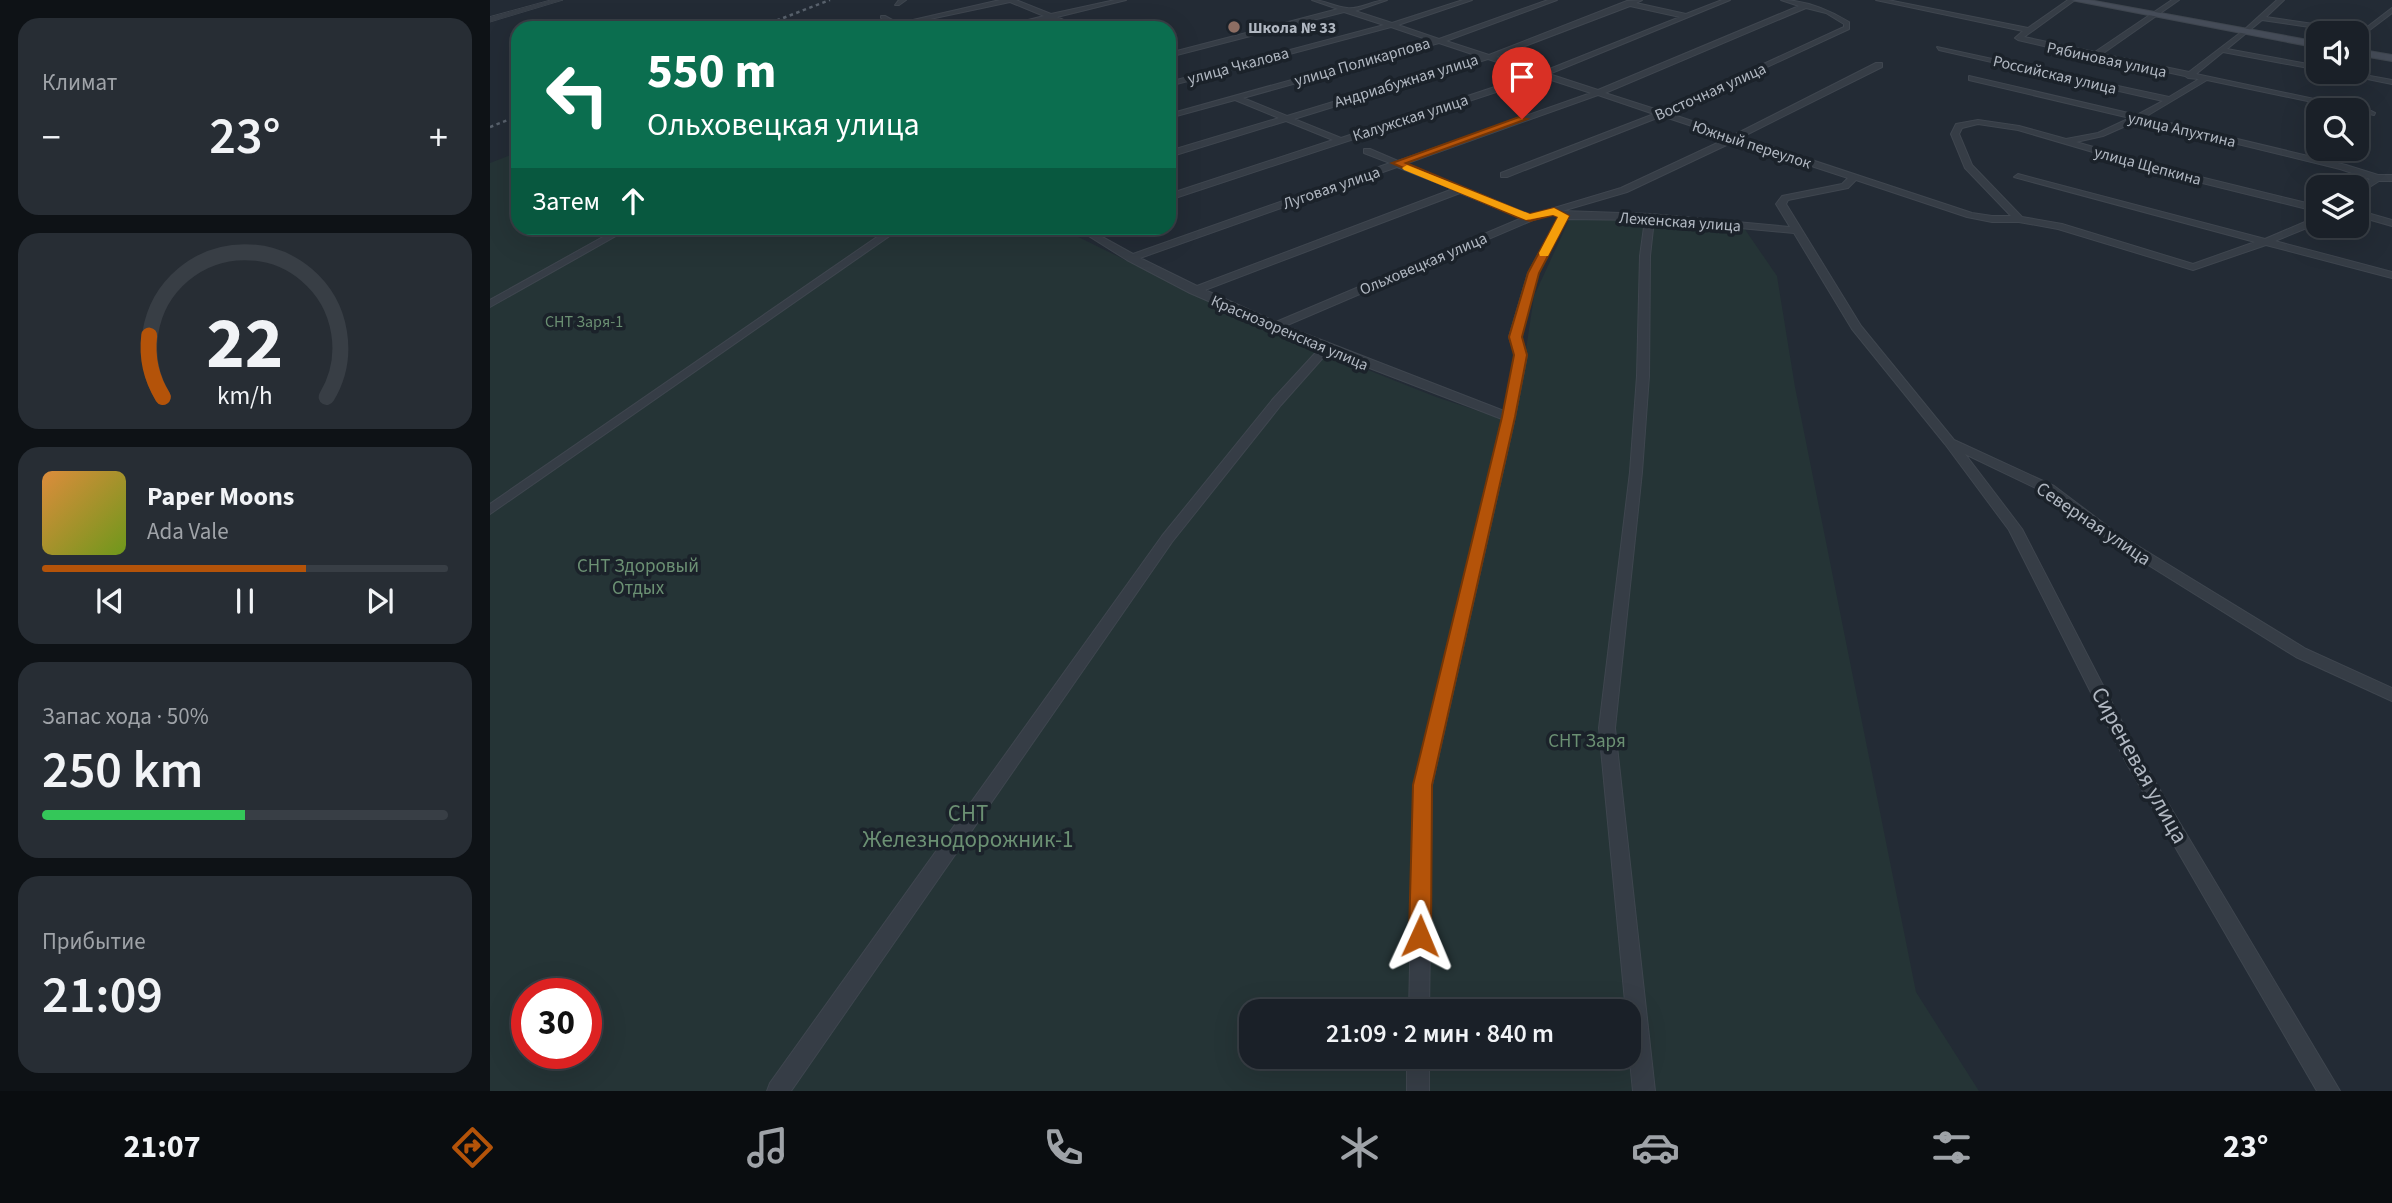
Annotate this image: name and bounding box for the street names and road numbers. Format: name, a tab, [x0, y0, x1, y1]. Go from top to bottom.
street label: улица Поликарпова	[1292, 32, 1433, 92]
street label: Рябиновая улица	[2045, 37, 2169, 83]
street label: улица Чкалова	[1185, 42, 1291, 90]
street label: Андриабужная улица	[1331, 49, 1481, 113]
street label: Российская улица	[1991, 50, 2119, 100]
street label: Восточная улица	[1651, 58, 1770, 126]
street label: Калужская улица	[1350, 89, 1471, 147]
street label: улица Апухтина	[2126, 107, 2238, 153]
street label: Южный переулок	[1690, 115, 1814, 175]
street label: улица Щепкина	[2092, 141, 2204, 191]
street label: Луговая улица	[1280, 161, 1383, 215]
street label: Леженская улица	[1618, 207, 1742, 237]
street label: Ольховецкая улица	[1356, 227, 1490, 301]
street label: Краснозоренская улица	[1208, 290, 1372, 376]
street label: Северная улица	[2030, 476, 2156, 573]
street label: Сиреневая улица	[2083, 681, 2196, 850]

